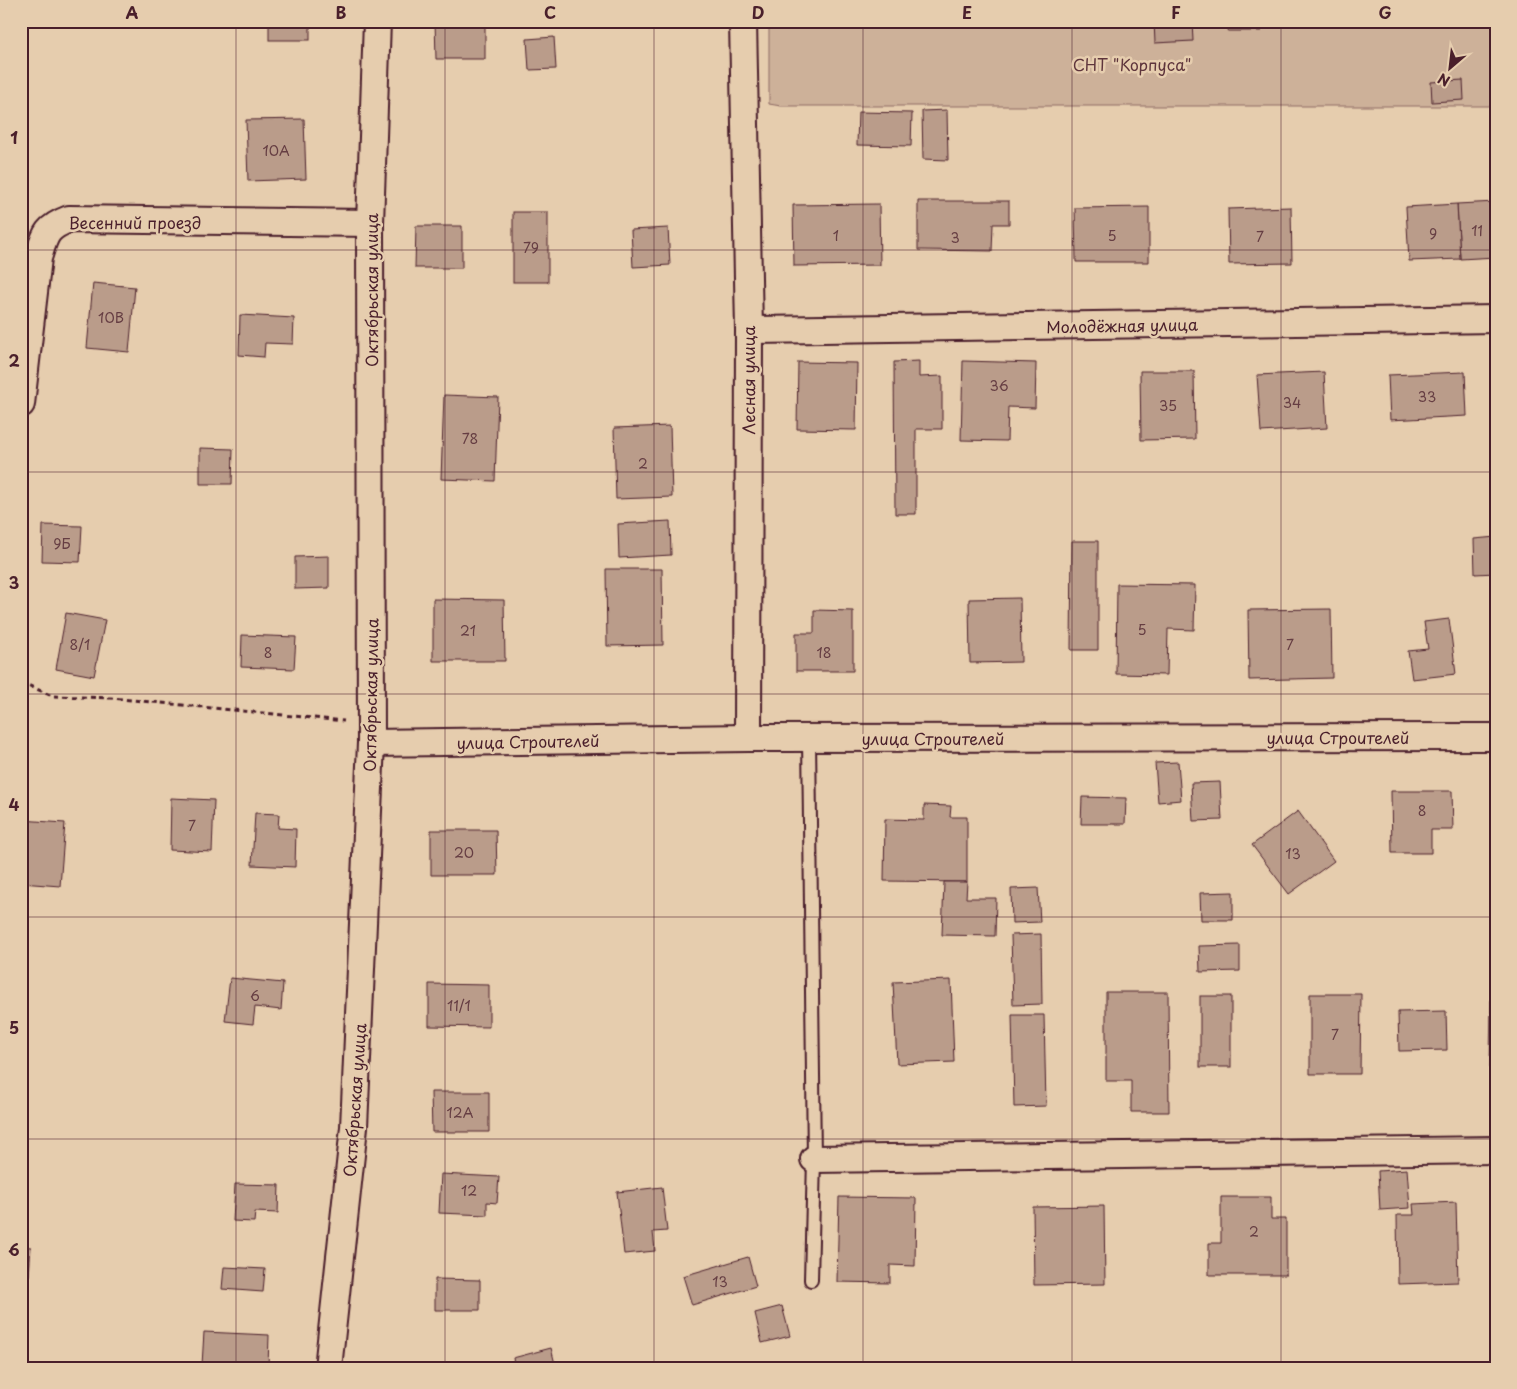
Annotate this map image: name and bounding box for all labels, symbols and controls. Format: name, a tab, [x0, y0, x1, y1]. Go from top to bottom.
text: A	[126, 0, 139, 24]
text: B	[336, 0, 347, 24]
text: C	[544, 0, 556, 24]
text: D	[752, 0, 764, 24]
text: E	[962, 0, 972, 24]
text: F	[1171, 0, 1181, 24]
text: G	[1378, 0, 1392, 24]
north arrow	[1424, 42, 1474, 92]
park label: СНТ "Корпуса"	[1073, 52, 1191, 76]
text: N	[1434, 68, 1453, 92]
text: 1	[10, 125, 18, 149]
house number: 10А	[262, 140, 290, 161]
street label: Весенний проезд	[69, 210, 201, 234]
street label: Октябрьская улица	[359, 213, 383, 367]
house number: 11	[1471, 220, 1483, 241]
house number: 9	[1429, 223, 1437, 244]
house number: 1	[833, 225, 839, 246]
house number: 5	[1107, 225, 1117, 246]
house number: 7	[1256, 226, 1264, 247]
house number: 3	[950, 227, 960, 248]
house number: 79	[523, 237, 539, 258]
house number: 10В	[98, 307, 124, 328]
street label: Молодёжная улица	[1046, 312, 1198, 338]
street label: Лесная улица	[736, 326, 760, 434]
text: 2	[8, 348, 20, 372]
house number: 36	[989, 375, 1009, 396]
house number: 33	[1418, 386, 1436, 407]
house number: 34	[1283, 392, 1301, 413]
house number: 35	[1159, 395, 1177, 416]
house number: 78	[462, 428, 478, 449]
house number: 2	[638, 453, 648, 474]
house number: 9Б	[53, 533, 71, 554]
text: 3	[9, 570, 19, 594]
street label: Октябрьская улица	[357, 618, 383, 772]
house number: 5	[1137, 619, 1147, 640]
house number: 21	[460, 620, 476, 641]
house number: 8/1	[70, 634, 90, 655]
house number: 7	[1286, 634, 1294, 655]
house number: 8	[264, 642, 272, 663]
house number: 18	[816, 642, 832, 663]
street label: улица Строителей	[1267, 725, 1409, 749]
street label: улица Строителей	[862, 726, 1004, 750]
street label: улица Строителей	[456, 728, 600, 754]
text: 4	[9, 792, 20, 816]
house number: 8	[1418, 800, 1426, 821]
house number: 7	[188, 815, 196, 836]
house number: 20	[454, 842, 474, 863]
house number: 13	[1285, 843, 1301, 864]
house number: 6	[250, 985, 260, 1006]
house number: 11/1	[447, 995, 471, 1016]
text: 5	[9, 1015, 19, 1039]
street label: Октябрьская улица	[337, 1022, 371, 1178]
house number: 7	[1331, 1024, 1339, 1045]
house number: 12А	[447, 1102, 474, 1123]
house number: 12	[461, 1180, 477, 1201]
house number: 2	[1249, 1221, 1259, 1242]
text: 6	[8, 1237, 20, 1261]
house number: 13	[712, 1271, 728, 1292]

